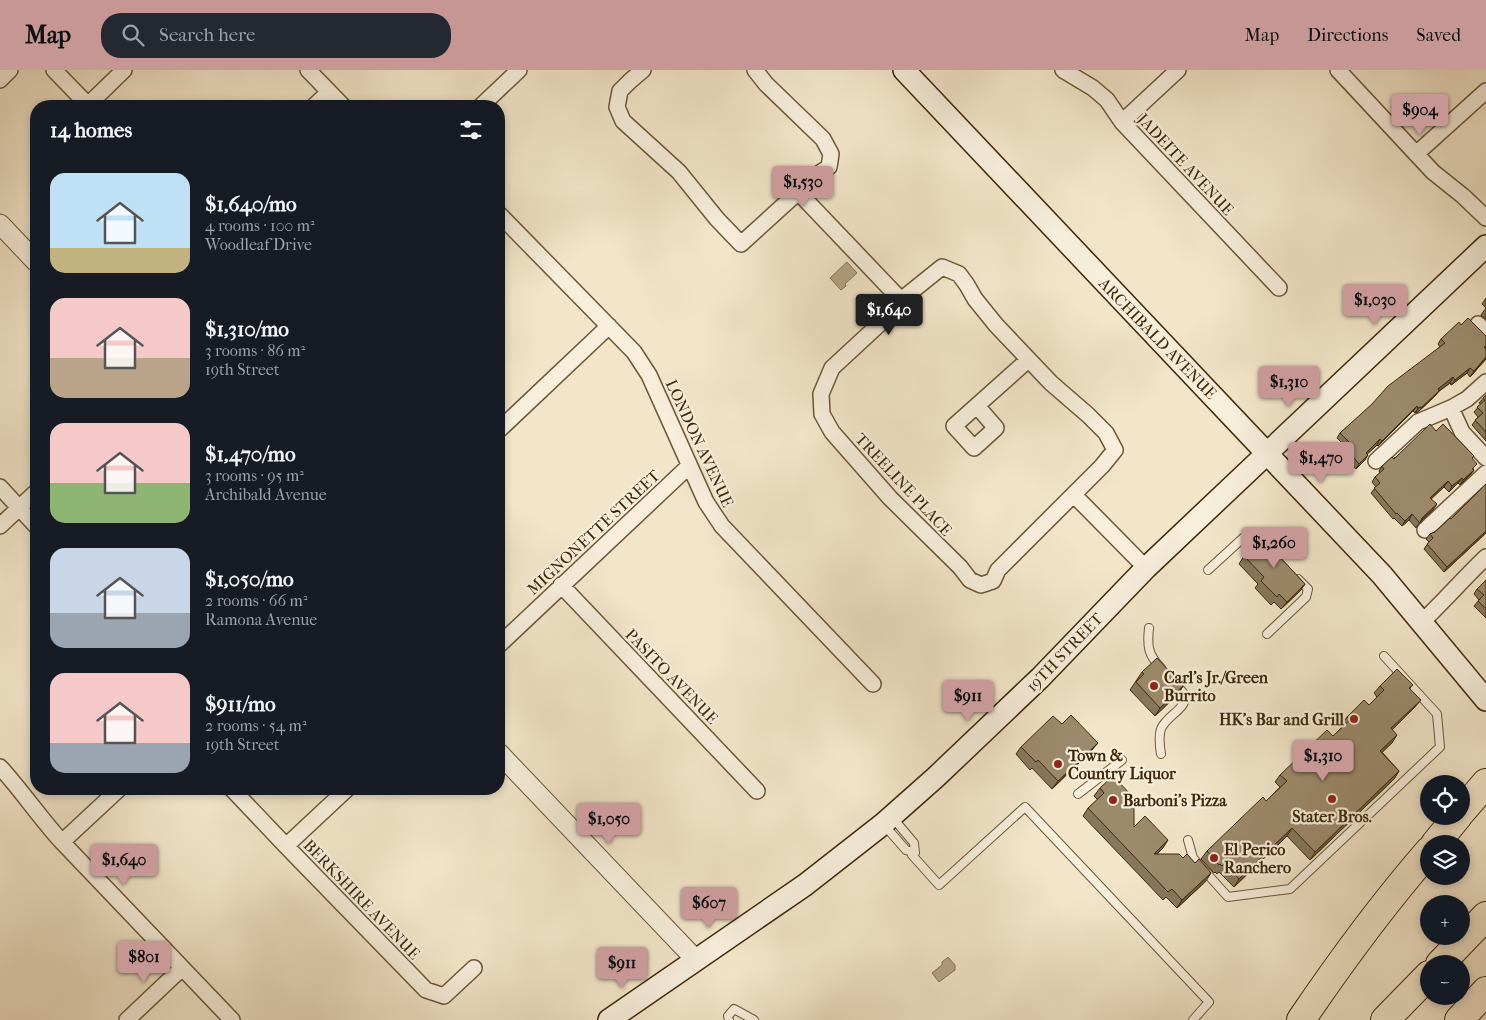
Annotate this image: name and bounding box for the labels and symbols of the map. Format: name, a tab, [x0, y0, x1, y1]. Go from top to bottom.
pin: $904	[1390, 93, 1450, 136]
street label: JADEITE AVENUE	[1132, 108, 1238, 219]
pin: $1,530	[762, 166, 844, 208]
street label: ARCHIBALD AVENUE	[1094, 273, 1221, 403]
pin: $1,030	[1334, 284, 1416, 326]
pin: $1,640	[848, 294, 930, 336]
pin: $1,310	[1248, 366, 1330, 408]
street label: LONDON AVENUE	[662, 376, 737, 510]
street label: TREELINE PLACE	[851, 429, 956, 540]
pin: $1,470	[1280, 442, 1362, 484]
street label: MIGNONETTE STREET	[523, 466, 664, 599]
pin: $1,260	[1233, 526, 1315, 569]
street label: 19TH STREET	[1022, 609, 1107, 696]
street label: PASITO AVENUE	[621, 625, 722, 728]
place label: Carl's Jr./Green Burrito	[1164, 668, 1269, 705]
pin: $911	[938, 680, 998, 722]
marker: Carl's Jr./Green Burrito	[1148, 680, 1160, 692]
place label: HK's Bar and Grill	[1219, 710, 1345, 729]
marker: HK's Bar and Grill	[1348, 713, 1360, 725]
pin: $1,310	[1282, 740, 1364, 782]
place label: Town & Country Liquor	[1067, 746, 1177, 784]
marker: Town & Country Liquor	[1052, 758, 1064, 770]
place label: Barboni's Pizza	[1123, 791, 1227, 810]
marker: Stater Bros.	[1326, 793, 1338, 805]
marker: Barboni's Pizza	[1107, 794, 1119, 806]
pin: $1,050	[568, 802, 650, 845]
place label: Stater Bros.	[1292, 807, 1372, 826]
street label: BERKSHIRE AVENUE	[300, 836, 424, 963]
place label: El Perico Ranchero	[1224, 840, 1291, 877]
pin: $1,640	[83, 844, 165, 886]
marker: El Perico Ranchero	[1208, 852, 1220, 864]
pin: $607	[679, 886, 739, 929]
pin: $801	[114, 940, 174, 983]
pin: $911	[592, 946, 652, 989]

